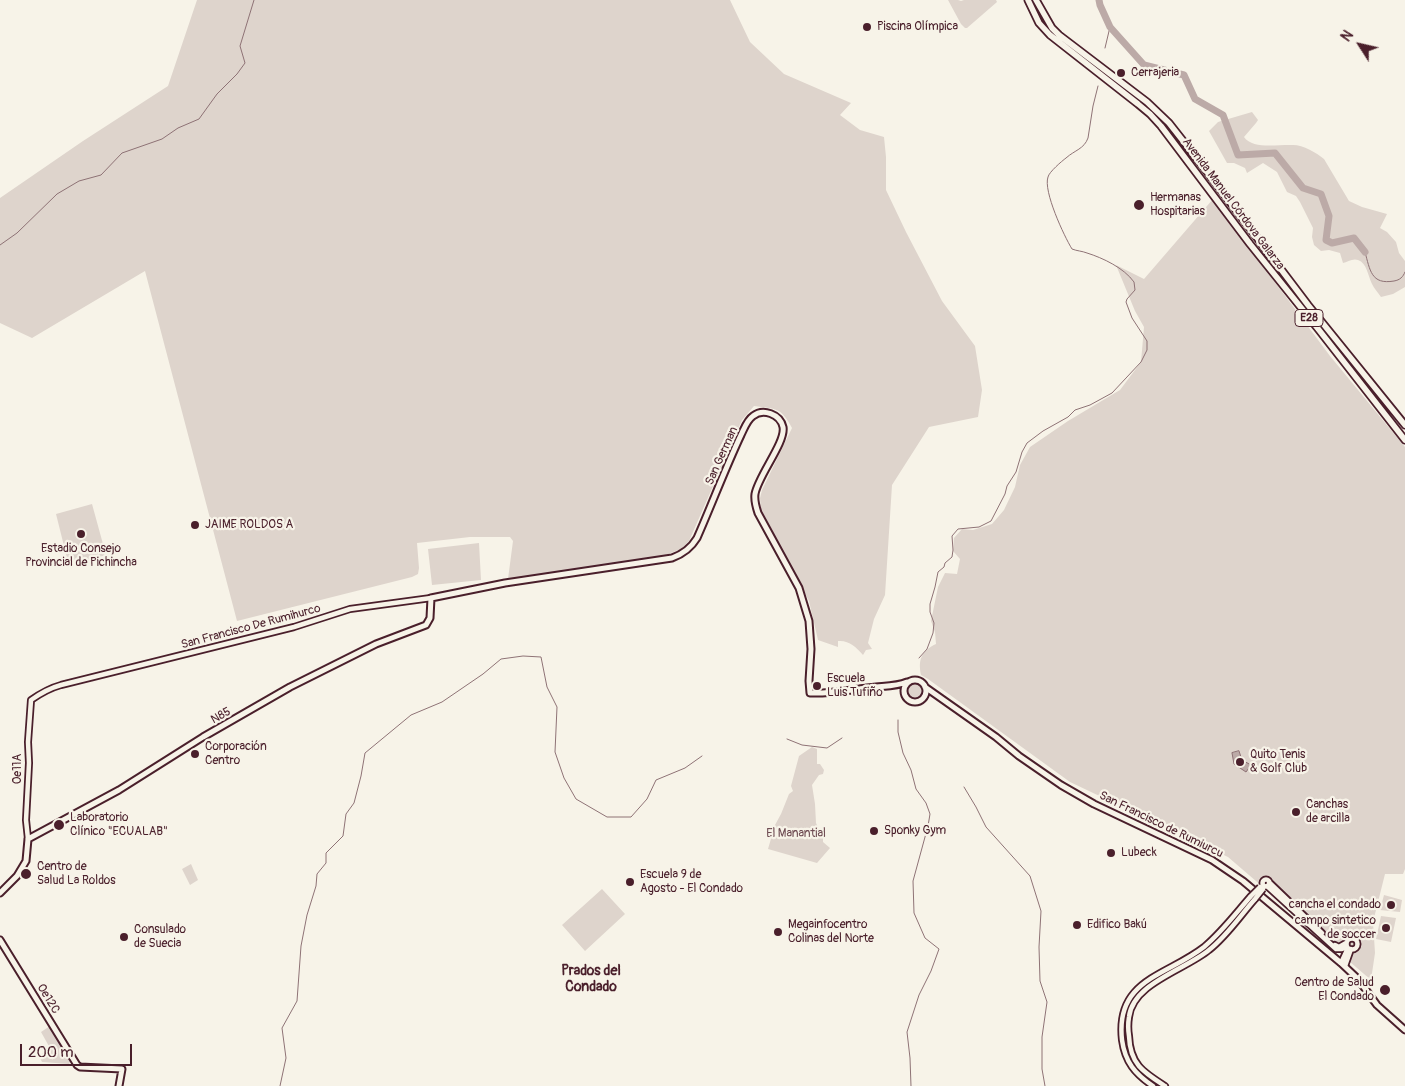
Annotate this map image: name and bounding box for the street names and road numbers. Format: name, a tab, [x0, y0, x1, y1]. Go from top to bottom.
street label: Avenida Manuel Córdova Galarza	[1179, 135, 1287, 273]
road number: E28	[1295, 310, 1323, 326]
street label: San German	[703, 425, 741, 487]
street label: San Francisco De Rumihurco	[180, 601, 322, 653]
street label: N85	[208, 705, 234, 727]
street label: Oe11A	[11, 754, 25, 784]
street label: San Francisco de Rumiurcu	[1097, 789, 1225, 861]
street label: Oe12C	[34, 981, 62, 1017]

